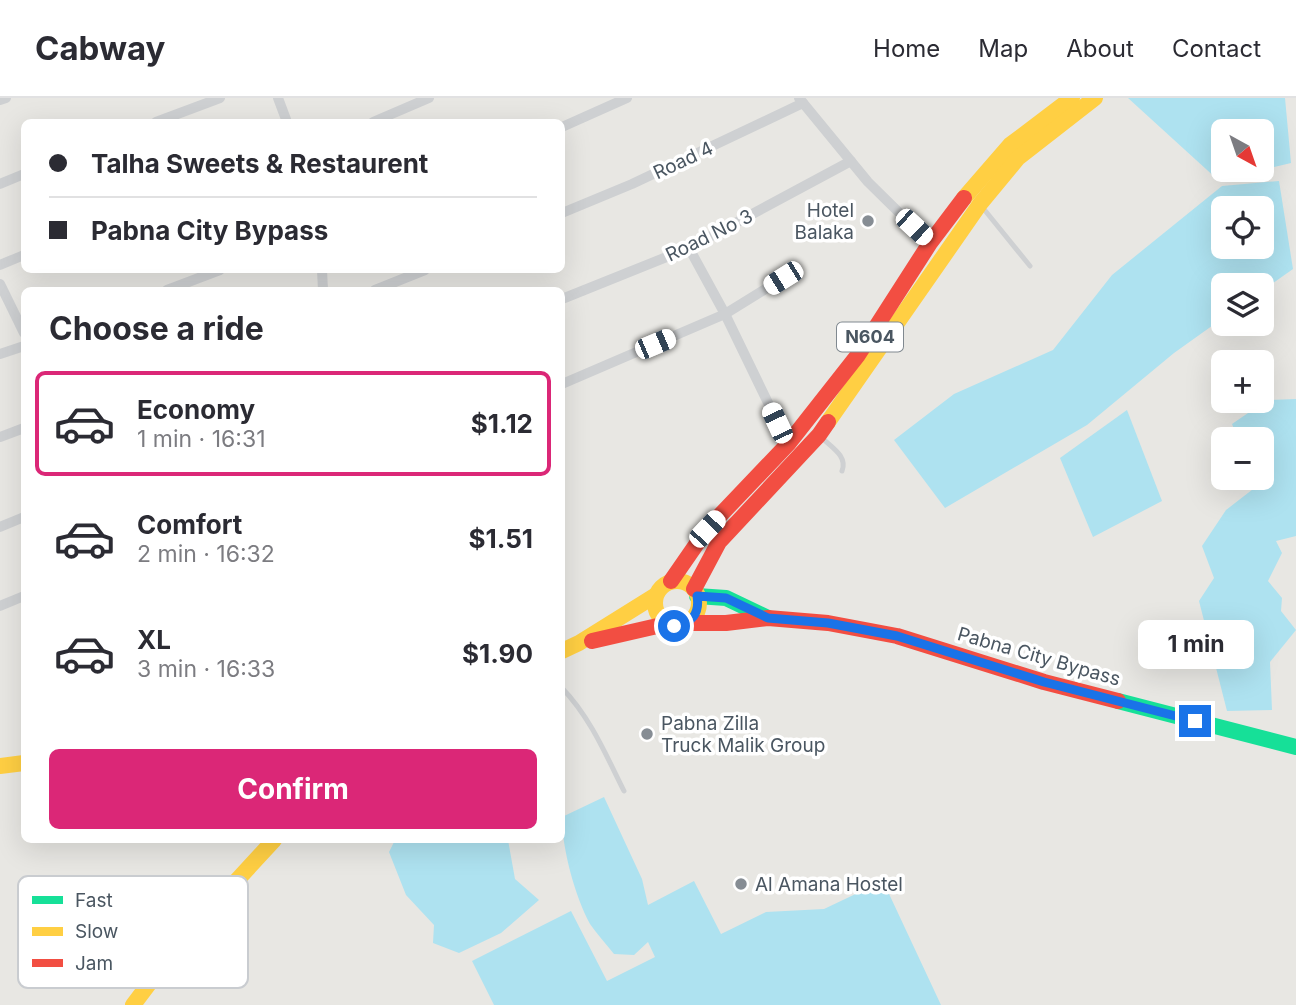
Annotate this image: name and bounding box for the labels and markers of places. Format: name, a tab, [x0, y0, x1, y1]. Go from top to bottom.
place label: Hotel Balaka	[795, 199, 854, 244]
marker: Hotel Balaka	[860, 213, 876, 229]
place label: Pabna Zilla Truck Malik Group	[661, 712, 825, 757]
marker: Pabna Zilla Truck Malik Group	[639, 726, 655, 742]
place label: Al Amana Hostel	[755, 873, 903, 896]
marker: Al Amana Hostel	[733, 876, 749, 892]

